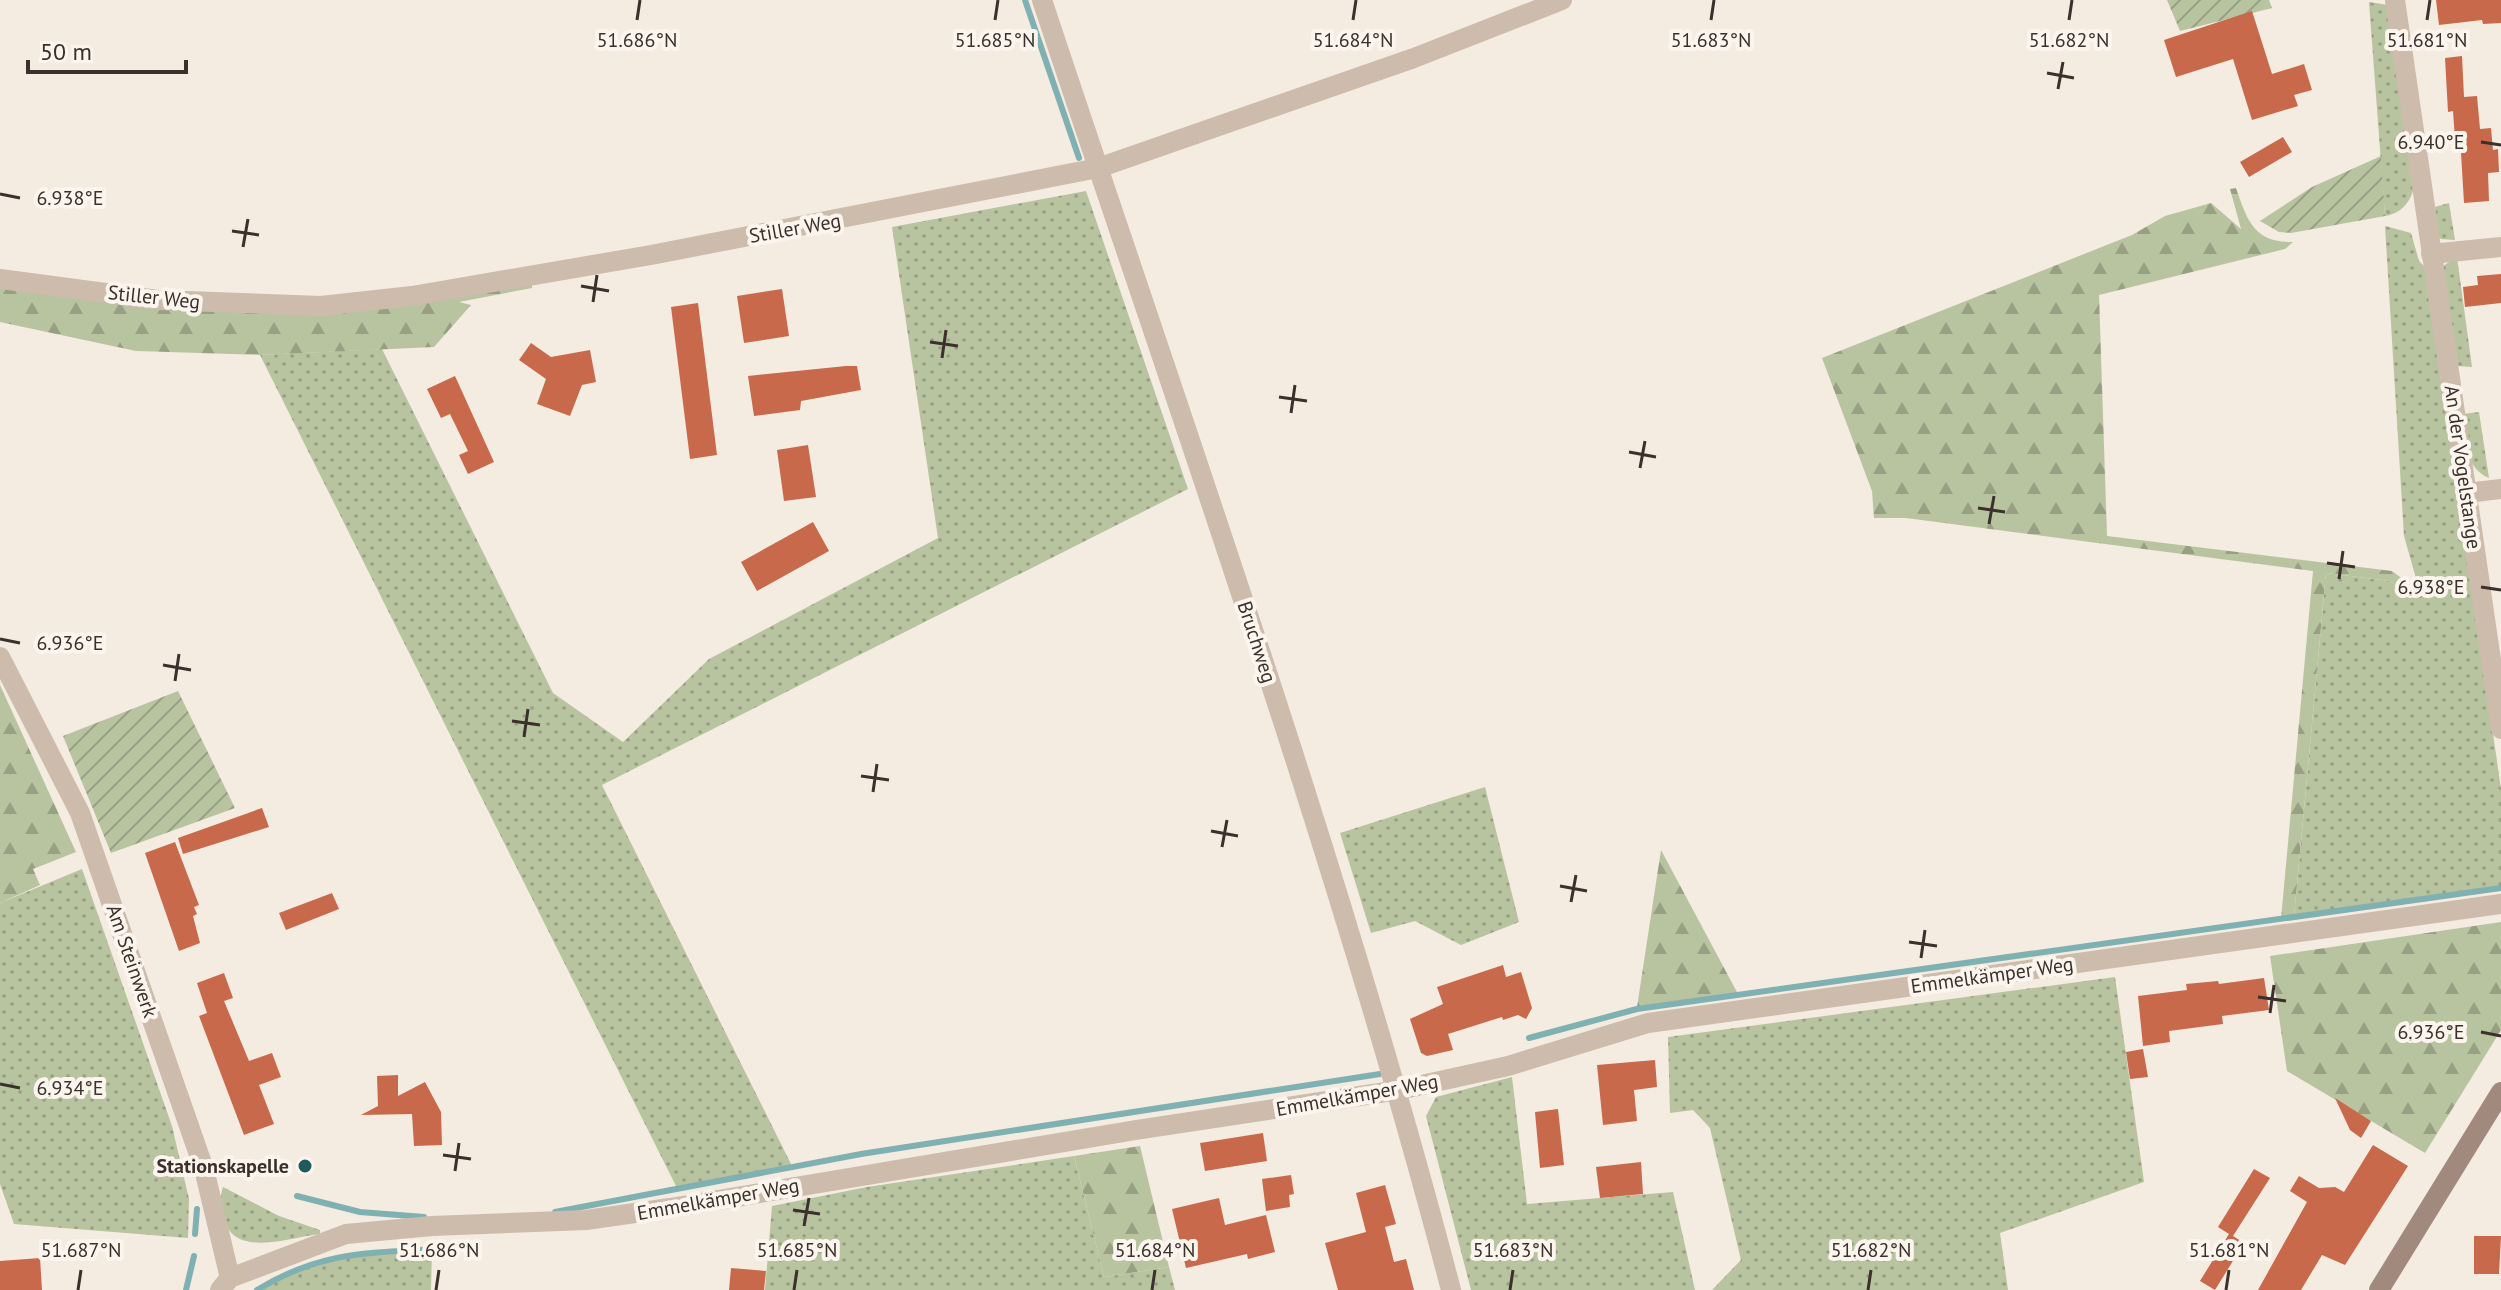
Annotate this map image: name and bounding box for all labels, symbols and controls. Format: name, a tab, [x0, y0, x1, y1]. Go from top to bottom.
scale bar	[28, 24, 186, 74]
text: 51.686°N	[597, 27, 677, 53]
text: 51.685°N	[955, 27, 1035, 53]
text: 51.684°N	[1313, 27, 1393, 53]
text: 51.683°N	[1671, 27, 1751, 53]
text: 51.682°N	[2029, 27, 2109, 53]
text: 51.681°N	[2387, 27, 2467, 53]
text: 50 m	[40, 36, 92, 67]
text: 6.940°E	[2397, 129, 2465, 155]
text: 6.938°E	[36, 185, 104, 211]
street label: Stiller Weg	[747, 207, 843, 249]
street label: Stiller Weg	[107, 279, 201, 315]
street label: An der Vogelstange	[2439, 383, 2487, 551]
text: 6.938°E	[2397, 574, 2465, 600]
street label: Bruchweg	[1232, 598, 1282, 686]
text: 6.936°E	[36, 630, 104, 656]
street label: Am Steinwerk	[101, 901, 164, 1021]
street label: Emmelkämper Weg	[1909, 951, 2075, 999]
text: 6.936°E	[2397, 1019, 2465, 1045]
street label: Emmelkämper Weg	[1274, 1068, 1440, 1122]
text: 6.934°E	[36, 1075, 104, 1101]
place label: Stationskapelle	[156, 1153, 289, 1179]
marker: Stationskapelle	[296, 1157, 314, 1175]
street label: Emmelkämper Weg	[635, 1172, 801, 1226]
text: 51.687°N	[41, 1237, 121, 1263]
text: 51.686°N	[399, 1237, 479, 1263]
text: 51.685°N	[757, 1237, 837, 1263]
text: 51.684°N	[1115, 1237, 1195, 1263]
text: 51.683°N	[1473, 1237, 1553, 1263]
text: 51.682°N	[1831, 1237, 1911, 1263]
text: 51.681°N	[2189, 1237, 2269, 1263]

